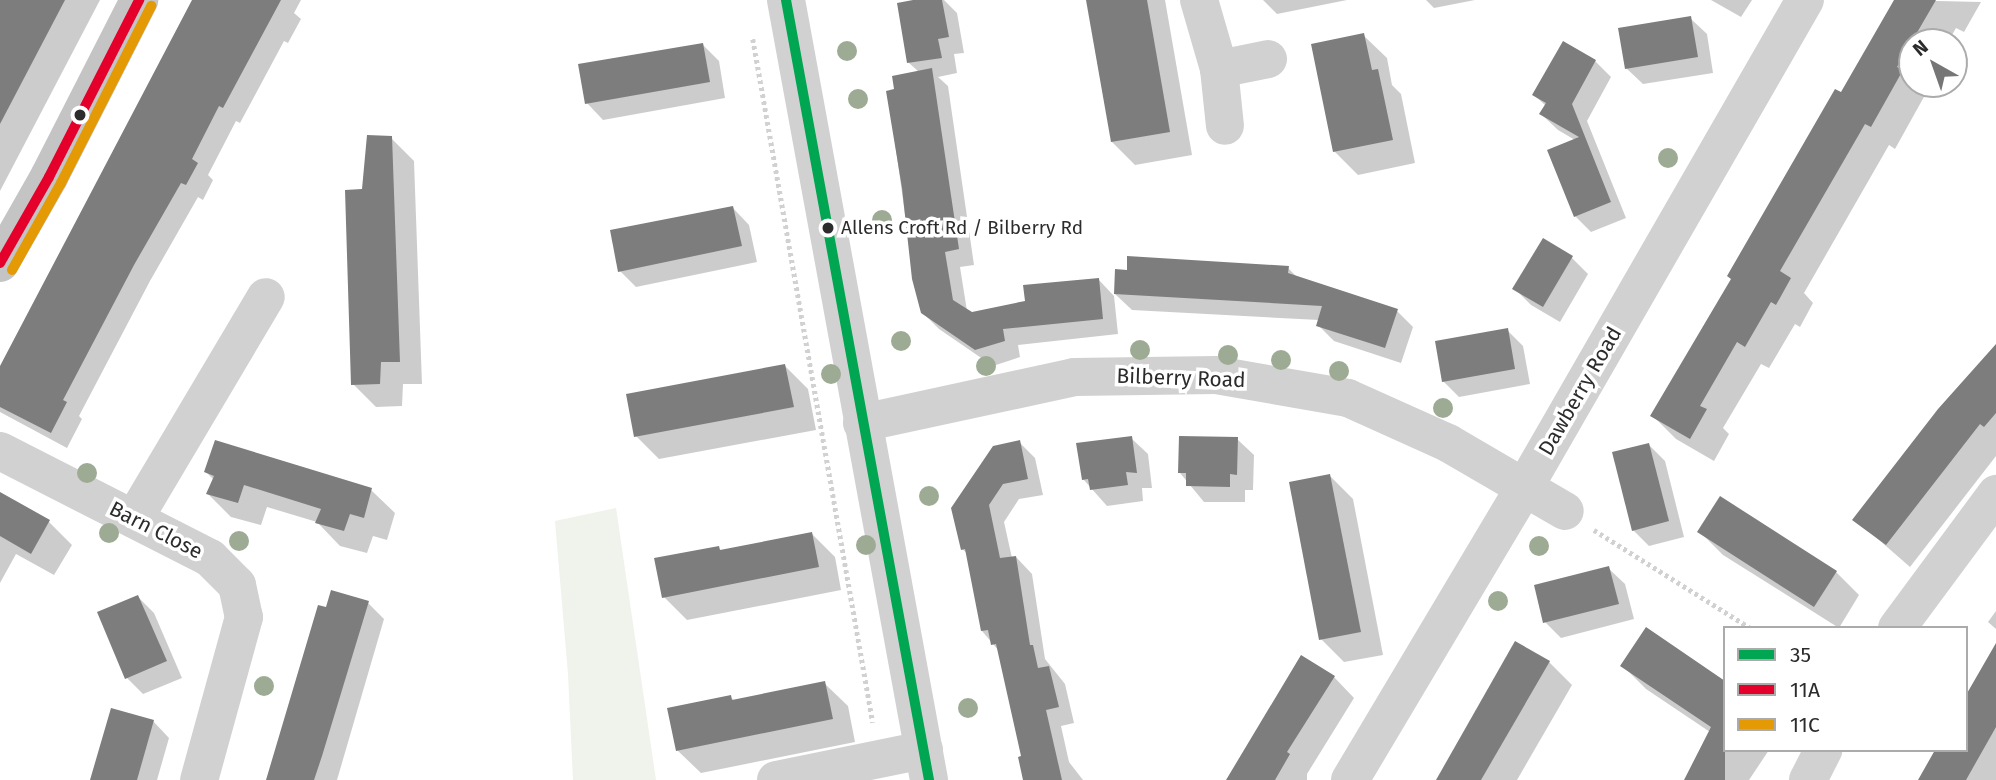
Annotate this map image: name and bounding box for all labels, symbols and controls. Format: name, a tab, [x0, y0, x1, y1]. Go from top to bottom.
north arrow	[1898, 28, 1968, 98]
text: N	[1908, 35, 1933, 61]
unlabelled marker	[73, 108, 87, 122]
place label: Allens Croft Rd / Bilberry Rd	[841, 217, 1083, 239]
marker: Allens Croft Rd / Bilberry Rd	[821, 221, 835, 235]
street label: Dawberry Road	[1533, 322, 1627, 460]
street label: Bilberry Road	[1116, 363, 1246, 393]
street label: Barn Close	[105, 496, 207, 564]
legend	[1723, 626, 1968, 752]
text: 35	[1790, 642, 1811, 668]
text: 11A	[1790, 677, 1820, 703]
text: 11C	[1790, 712, 1820, 738]

